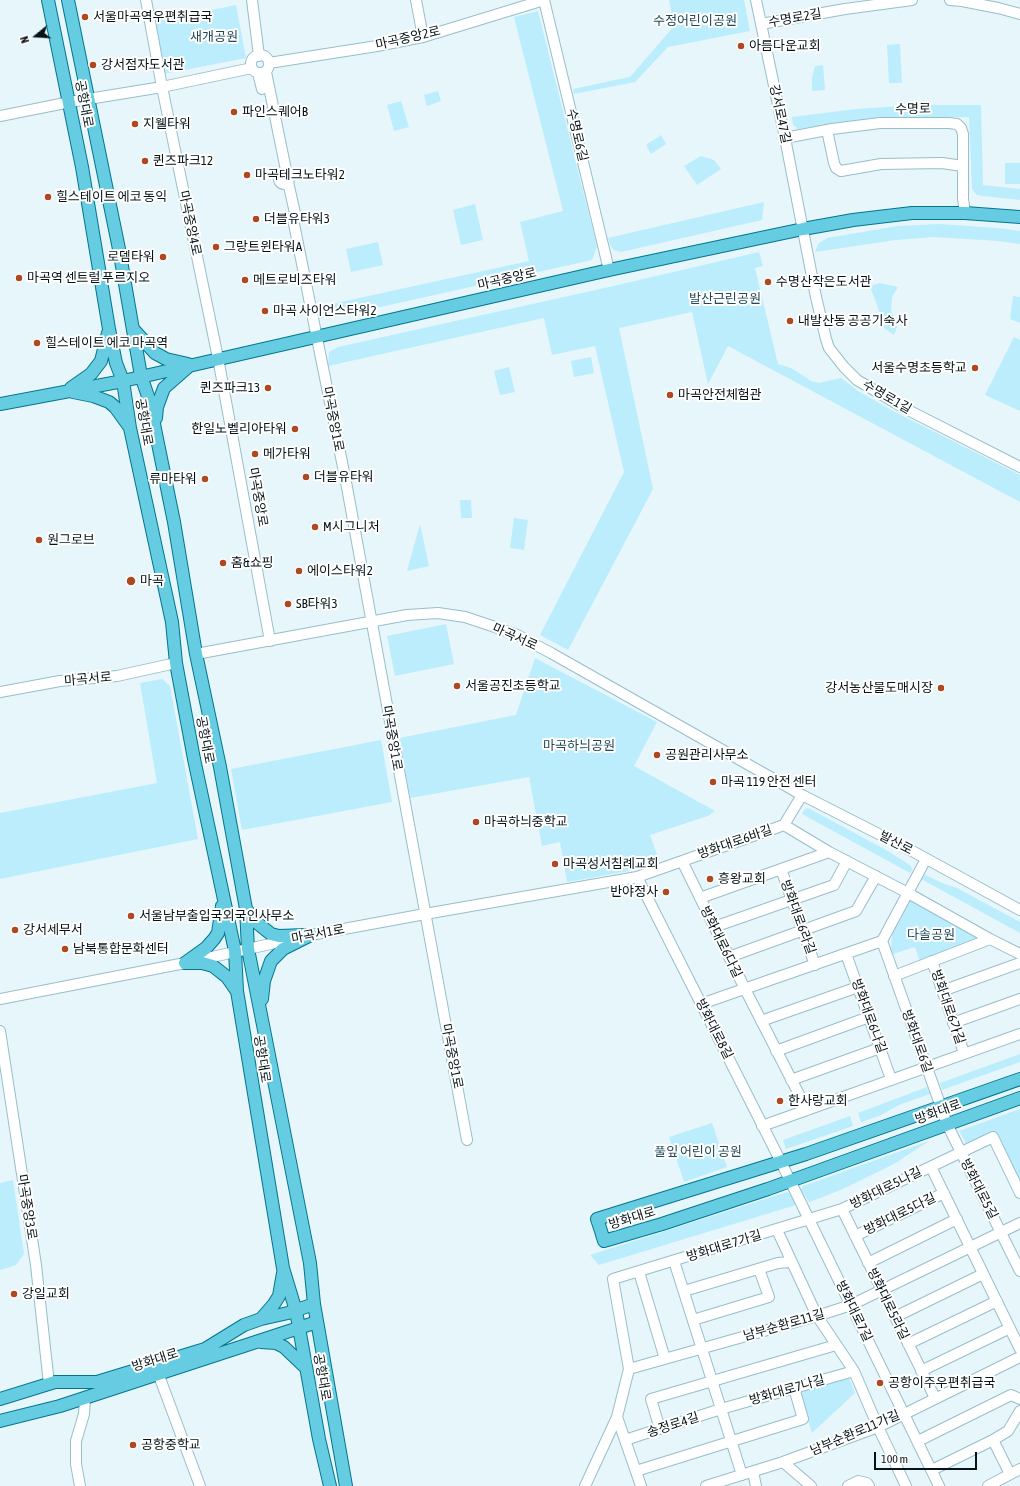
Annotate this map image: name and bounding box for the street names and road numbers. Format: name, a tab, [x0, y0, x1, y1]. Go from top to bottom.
street label: 수명로2길	[767, 6, 823, 30]
street label: 마곡중앙2로	[374, 23, 442, 53]
street label: 공항대로	[72, 79, 96, 129]
street label: 강서로47길	[766, 83, 794, 145]
street label: 수명로	[895, 101, 931, 117]
street label: 수명로6길	[563, 107, 591, 163]
street label: 마곡중앙4로	[176, 189, 204, 257]
street label: 마곡중앙로	[476, 265, 538, 293]
street label: 수명로1길	[860, 377, 914, 417]
street label: 마곡중앙1로	[319, 385, 347, 453]
street label: 공항대로	[132, 397, 156, 447]
street label: 마곡중앙로	[245, 466, 271, 528]
street label: 마곡서로	[490, 620, 540, 654]
street label: 마곡서로	[63, 669, 113, 689]
street label: 마곡중앙1로	[379, 704, 405, 772]
street label: 공항대로	[193, 715, 217, 765]
street label: 방화대로6바길	[696, 822, 774, 862]
street label: 발산로	[876, 828, 916, 858]
street label: 방화대로6라길	[777, 878, 819, 956]
street label: 방화대로6다길	[697, 904, 745, 980]
street label: 마곡서1로	[290, 921, 346, 947]
street label: 방화대로6가길	[928, 968, 968, 1046]
street label: 방화대로6나길	[848, 977, 890, 1055]
street label: 방화대로8길	[692, 996, 736, 1062]
street label: 방화대로6길	[898, 1007, 936, 1075]
street label: 마곡중앙1로	[438, 1022, 466, 1090]
street label: 공항대로	[251, 1034, 273, 1084]
street label: 방화대로	[913, 1096, 963, 1128]
street label: 방화대로5길	[957, 1156, 1001, 1222]
street label: 방화대로5나길	[848, 1164, 924, 1212]
street label: 마곡중앙3로	[14, 1173, 40, 1241]
street label: 방화대로5다길	[862, 1190, 938, 1238]
street label: 방화대로	[607, 1204, 657, 1232]
street label: 방화대로7가길	[684, 1227, 764, 1265]
street label: 방화대로5라길	[864, 1266, 912, 1342]
street label: 방화대로7길	[833, 1278, 875, 1344]
street label: 남부순환로11길	[741, 1306, 827, 1344]
street label: 방화대로	[130, 1345, 180, 1375]
street label: 공항대로	[310, 1352, 334, 1402]
street label: 방화대로7나길	[747, 1372, 827, 1408]
street label: 남부순환로11가길	[808, 1407, 902, 1459]
street label: 송정로4길	[645, 1409, 701, 1441]

